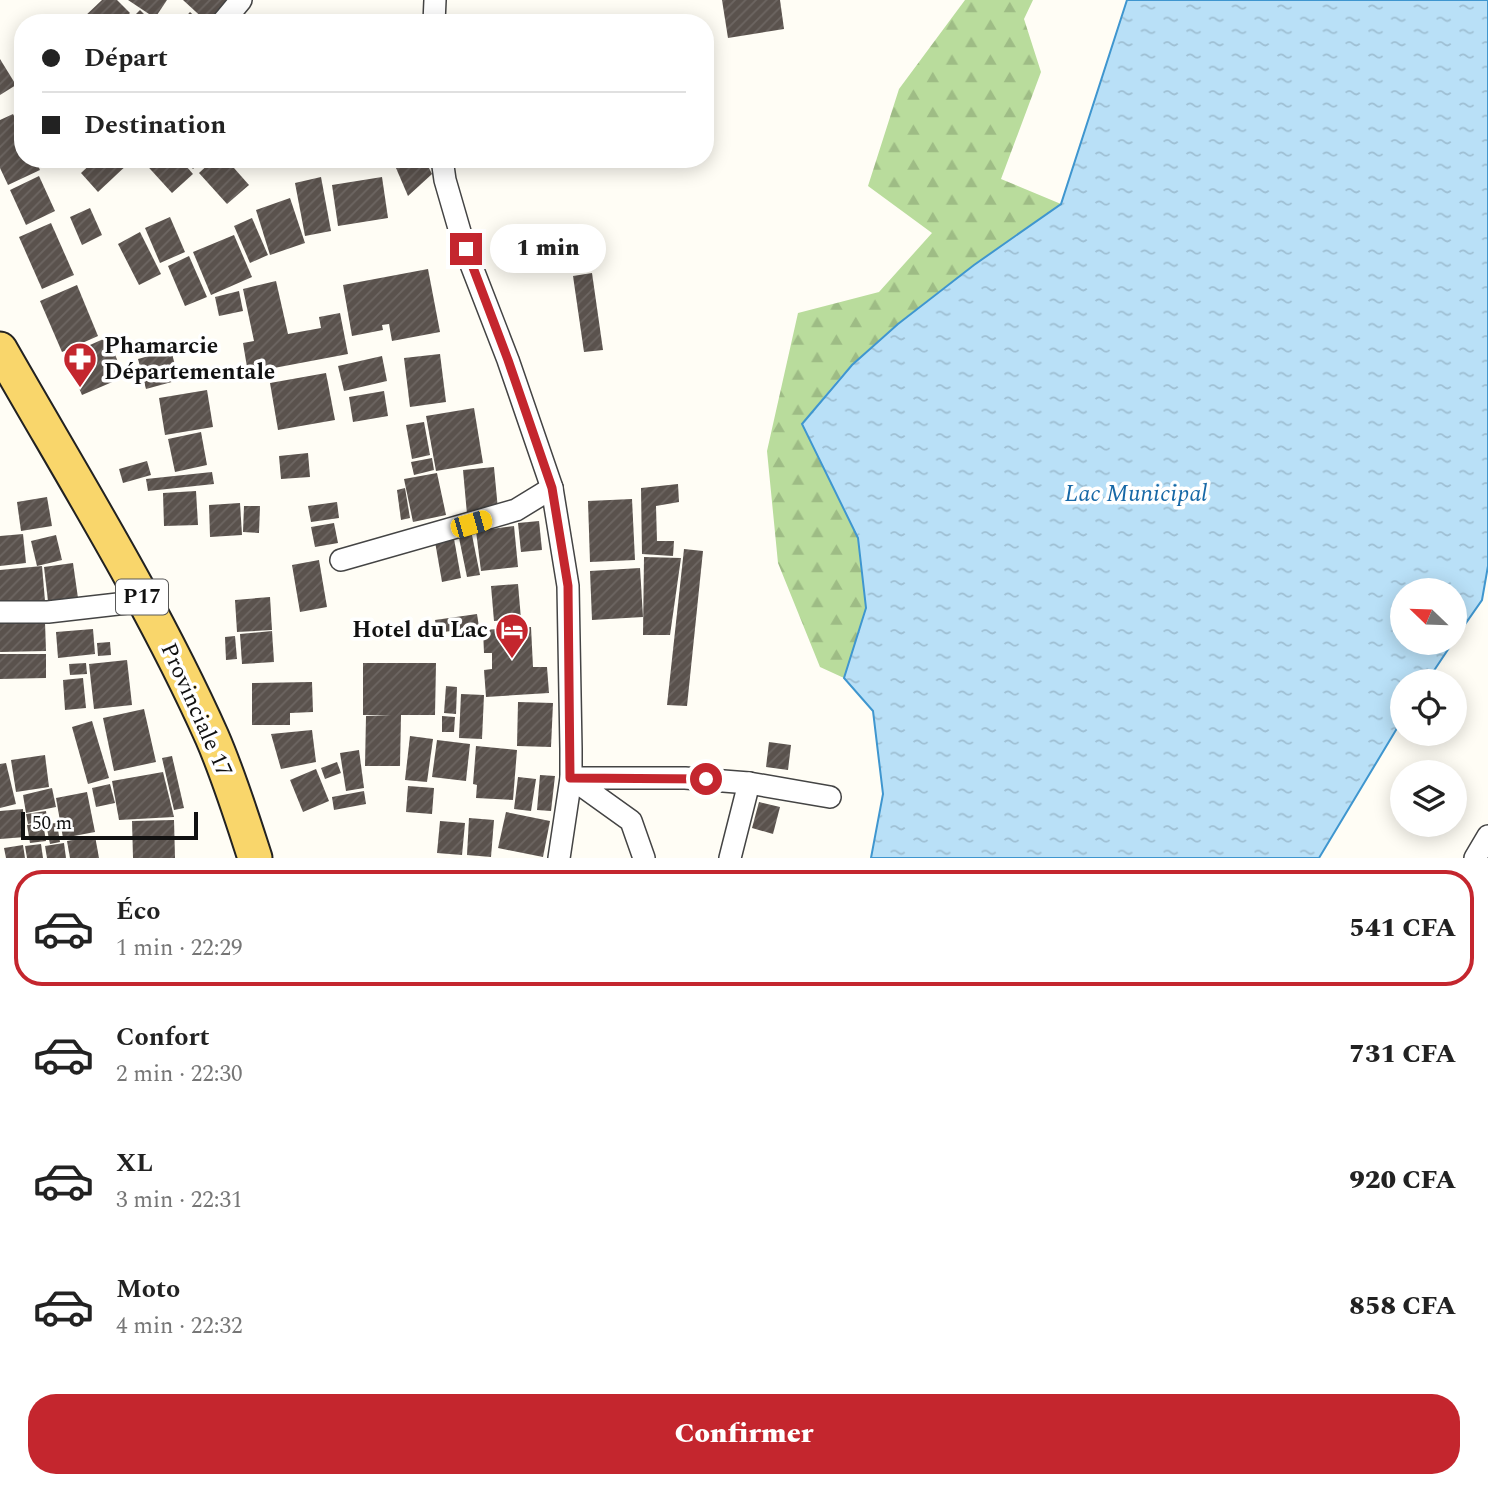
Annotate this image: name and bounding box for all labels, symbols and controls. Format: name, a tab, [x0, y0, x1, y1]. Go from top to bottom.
text: Départ	[84, 38, 168, 78]
text: Destination	[84, 105, 226, 145]
callout: 1 min	[490, 224, 606, 274]
text: 1 min	[516, 231, 580, 266]
route end	[450, 233, 482, 265]
place label: Phamarcie Départementale	[104, 329, 275, 390]
pharmacy icon: Phamarcie Départementale	[61, 340, 99, 389]
water label: Lac Municipal	[1064, 476, 1208, 512]
car	[448, 508, 495, 540]
north arrow	[1390, 578, 1466, 654]
map controls	[1390, 578, 1467, 837]
road number: P17	[116, 580, 168, 614]
hotel icon: Hotel du Lac	[493, 611, 531, 660]
place label: Hotel du Lac	[352, 613, 488, 648]
street label: Provinciale 17	[151, 637, 241, 783]
button: locate	[1390, 669, 1467, 746]
button: layers	[1390, 760, 1467, 837]
route start	[690, 763, 722, 795]
scale bar	[21, 809, 198, 841]
text: 50 m	[32, 809, 72, 838]
text: Éco	[116, 891, 160, 931]
icon: car	[32, 897, 95, 960]
text: 541 CFA	[1349, 908, 1456, 948]
text: 1 min · 22:29	[116, 931, 243, 966]
text: Confort	[116, 1017, 210, 1057]
icon: car	[32, 1023, 95, 1086]
text: 731 CFA	[1349, 1034, 1456, 1074]
text: 2 min · 22:30	[116, 1057, 243, 1092]
text: XL	[116, 1143, 153, 1183]
icon: car	[32, 1149, 95, 1212]
text: 920 CFA	[1349, 1160, 1456, 1200]
text: 3 min · 22:31	[116, 1183, 243, 1218]
text: Moto	[116, 1269, 180, 1309]
icon: car	[32, 1275, 95, 1338]
text: 858 CFA	[1349, 1286, 1456, 1326]
text: 4 min · 22:32	[116, 1309, 243, 1344]
button: Confirmer	[28, 1394, 1460, 1474]

